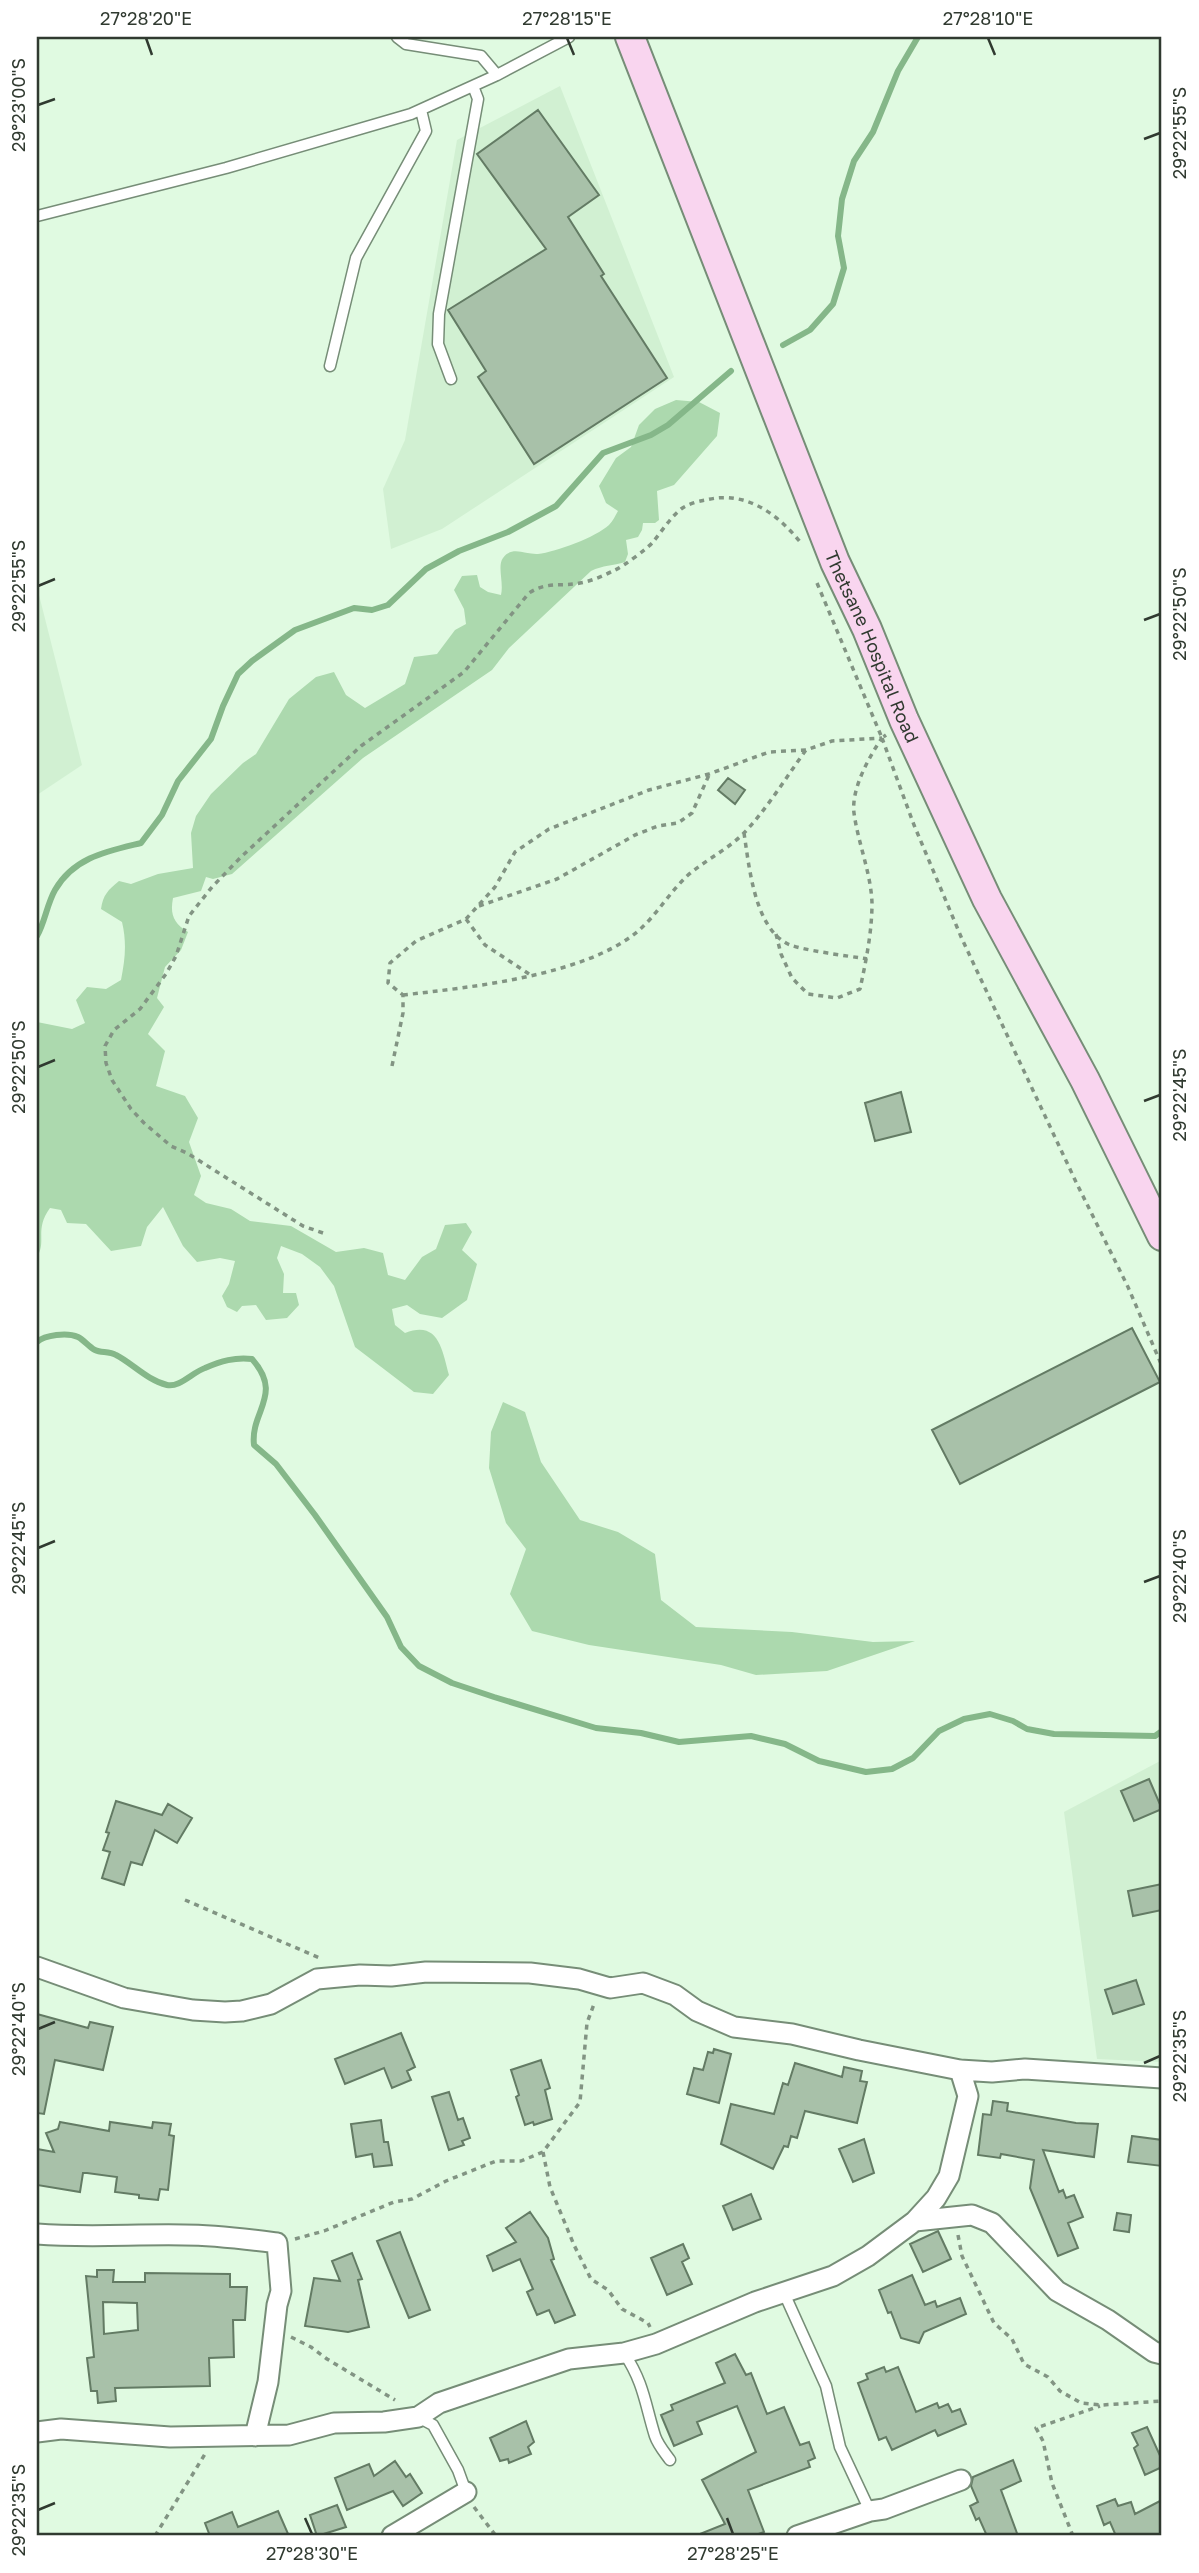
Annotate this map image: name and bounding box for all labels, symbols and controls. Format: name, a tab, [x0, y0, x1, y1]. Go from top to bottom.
text: 27°28'20"E	[100, 7, 192, 29]
text: 27°28'15"E	[522, 7, 612, 29]
text: 27°28'10"E	[943, 7, 1033, 29]
text: 29°23'00"S	[7, 58, 29, 152]
text: 29°22'55"S	[1168, 87, 1190, 179]
text: 29°22'55"S	[7, 540, 29, 632]
street label: Thetsane Hospital Road	[821, 547, 924, 746]
text: 29°22'50"S	[1168, 567, 1190, 661]
text: 29°22'50"S	[7, 1020, 29, 1114]
text: 29°22'45"S	[1168, 1048, 1190, 1142]
text: 29°22'45"S	[7, 1501, 29, 1595]
text: 29°22'40"S	[1168, 1529, 1190, 1623]
text: 29°22'40"S	[7, 1982, 29, 2076]
text: 29°22'35"S	[1168, 2010, 1190, 2102]
text: 29°22'35"S	[7, 2464, 29, 2556]
text: 27°28'30"E	[266, 2542, 358, 2564]
text: 27°28'25"E	[687, 2542, 779, 2564]

